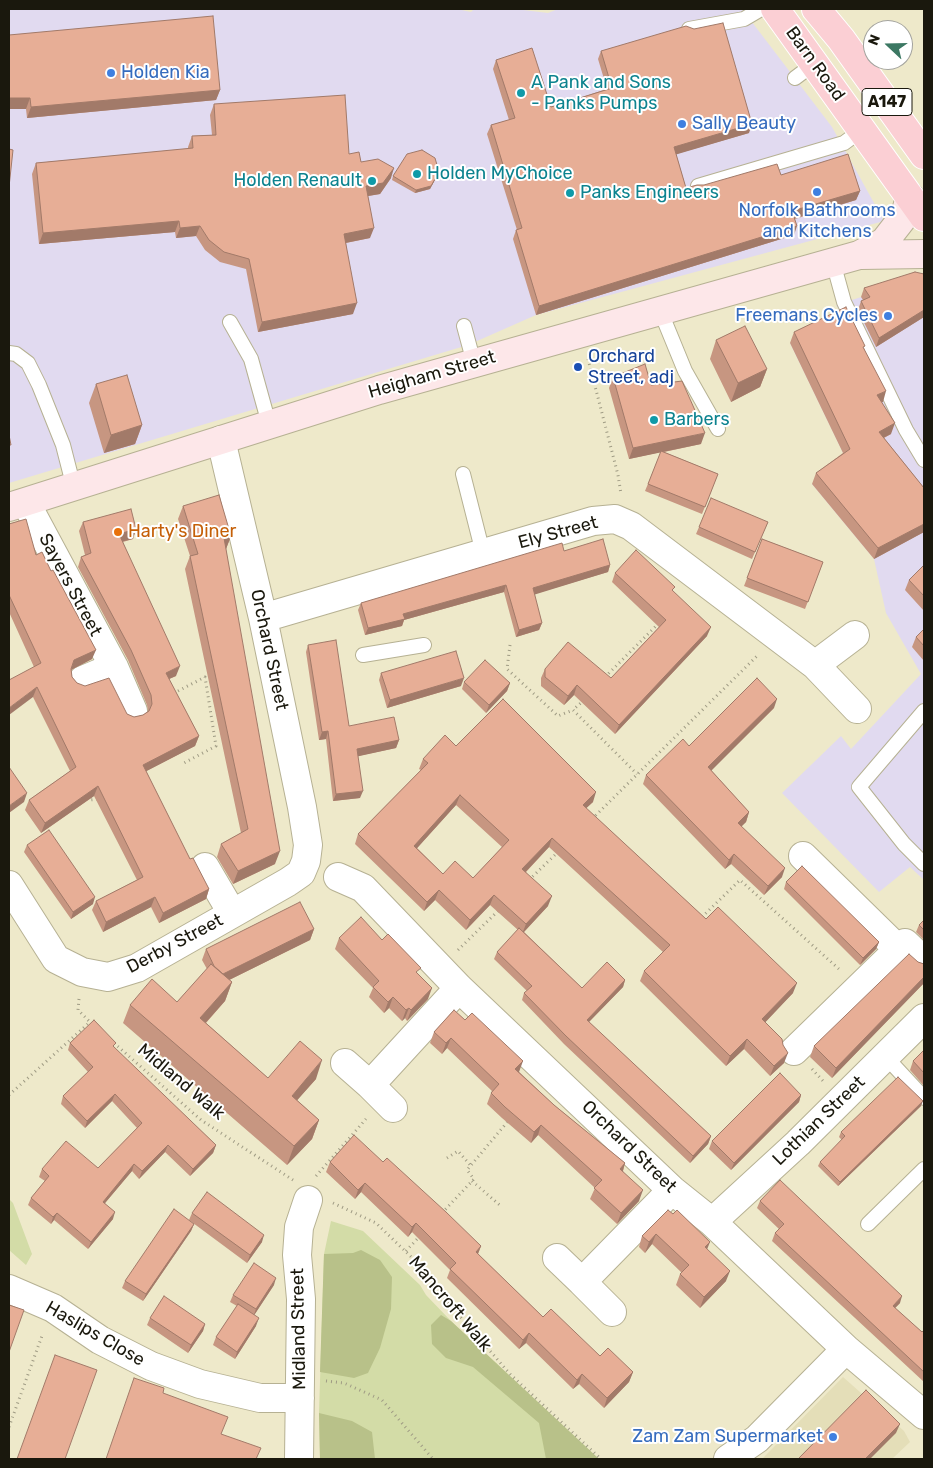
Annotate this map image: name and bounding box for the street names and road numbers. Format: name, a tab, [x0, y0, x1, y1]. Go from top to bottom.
street label: Barn Road	[781, 23, 849, 105]
road number: A147	[862, 88, 912, 115]
street label: Heigham Street	[366, 347, 498, 403]
street label: Ely Street	[516, 512, 600, 554]
street label: Sayers Street	[34, 530, 106, 640]
street label: Orchard Street	[246, 587, 292, 713]
street label: Derby Street	[123, 910, 227, 978]
street label: Midland Walk	[133, 1039, 229, 1125]
street label: Lothian Street	[768, 1072, 870, 1170]
street label: Orchard Street	[577, 1096, 681, 1198]
street label: Mancroft Walk	[404, 1252, 496, 1356]
street label: Midland Street	[287, 1268, 311, 1390]
street label: Haslips Close	[42, 1297, 148, 1371]

